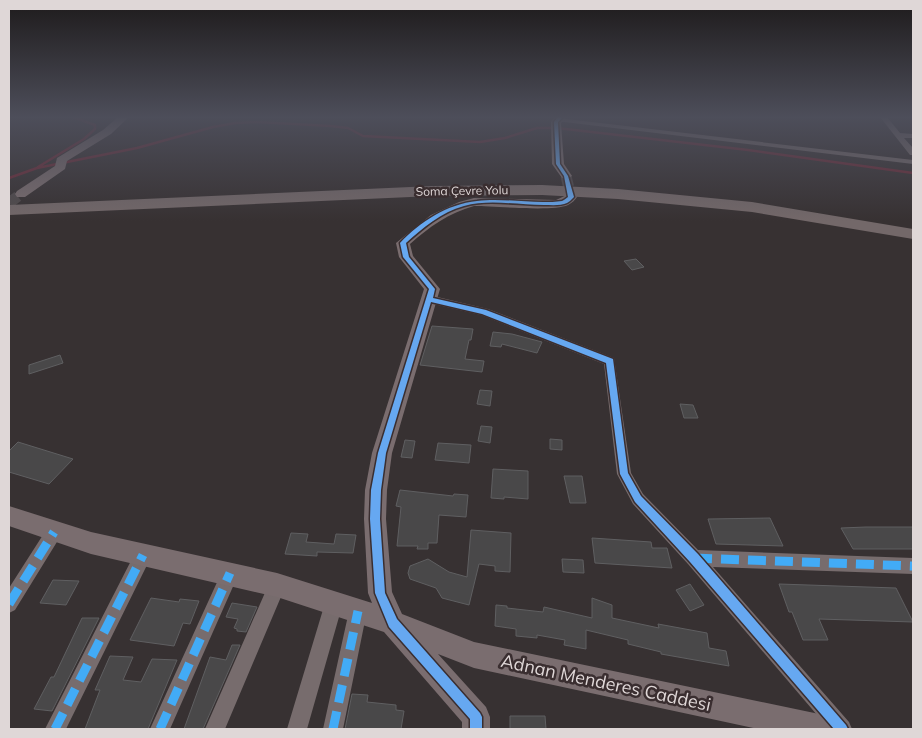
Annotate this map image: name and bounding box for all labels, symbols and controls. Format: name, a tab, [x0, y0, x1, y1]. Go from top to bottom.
street label: Soma Çevre Yolu	[416, 182, 508, 199]
street label: Adnan Menderes Caddesi	[499, 649, 713, 716]

